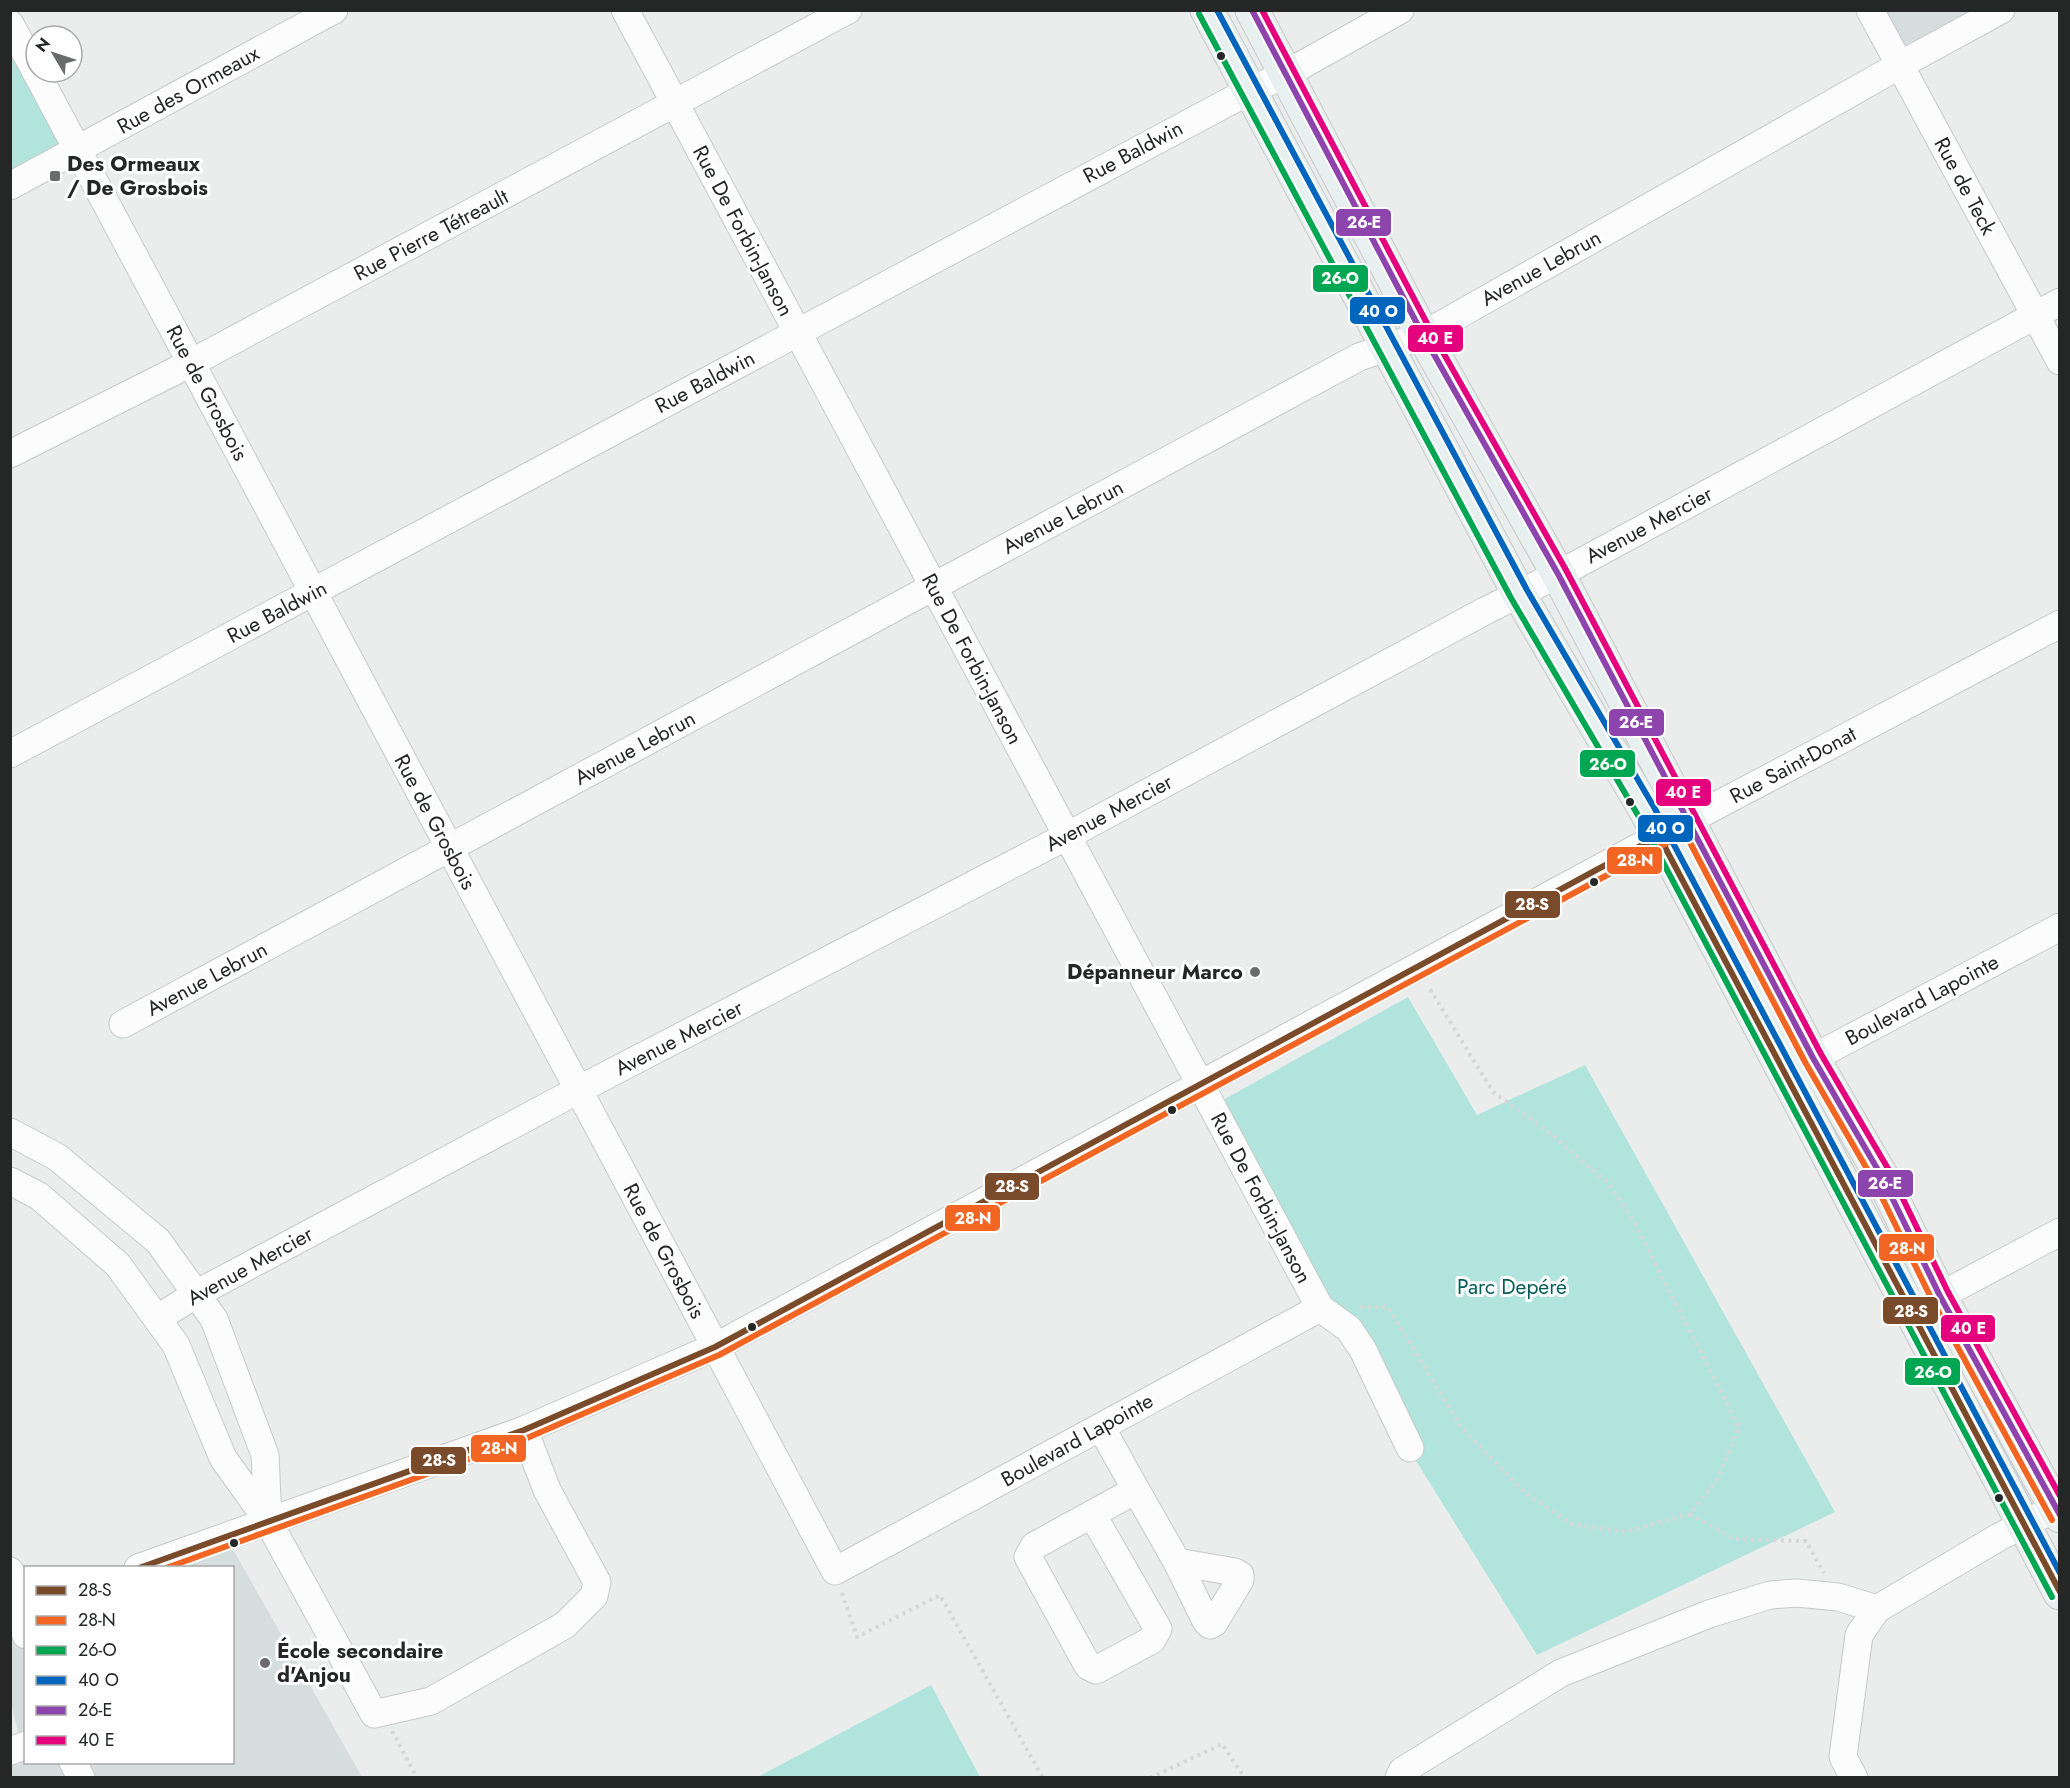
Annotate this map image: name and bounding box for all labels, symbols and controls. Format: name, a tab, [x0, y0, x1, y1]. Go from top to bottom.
north arrow	[24, 24, 84, 84]
text: N	[30, 33, 56, 57]
street label: Rue des Ormeaux	[111, 38, 265, 142]
unlabelled marker	[1215, 50, 1227, 62]
street label: Rue Baldwin	[1078, 113, 1188, 191]
street label: Rue de Teck	[1927, 132, 2004, 241]
street label: Rue De Forbin-Janson	[685, 140, 801, 322]
place label: Des Ormeaux / De Grosbois	[67, 149, 208, 203]
marker: Des Ormeaux / De Grosbois	[48, 169, 62, 183]
street label: Rue Pierre Tétreault	[348, 182, 514, 288]
line badge: 26-E	[1335, 208, 1392, 237]
text: 26-E	[1347, 211, 1381, 234]
street label: Avenue Lebrun	[1475, 223, 1607, 313]
line badge: 26-O	[1312, 264, 1369, 293]
text: 26-O	[1321, 267, 1359, 290]
line badge: 40 O	[1349, 296, 1406, 325]
text: 40 O	[1358, 300, 1398, 323]
street label: Rue de Grosbois	[159, 320, 255, 466]
line badge: 40 E	[1407, 324, 1464, 353]
text: 40 E	[1417, 327, 1453, 350]
street label: Rue Baldwin	[650, 343, 760, 421]
street label: Avenue Lebrun	[997, 472, 1129, 562]
street label: Avenue Mercier	[1580, 479, 1719, 571]
street label: Rue De Forbin-Janson	[914, 568, 1030, 750]
street label: Rue Baldwin	[222, 573, 332, 651]
street label: Avenue Lebrun	[569, 703, 701, 793]
line badge: 26-E	[1608, 708, 1665, 737]
text: 26-E	[1619, 711, 1653, 734]
street label: Rue Saint-Donat	[1724, 719, 1862, 811]
street label: Rue de Grosbois	[387, 749, 483, 895]
line badge: 26-O	[1579, 749, 1636, 778]
text: 26-O	[1589, 753, 1627, 776]
street label: Avenue Mercier	[1040, 767, 1179, 859]
line badge: 40 E	[1655, 778, 1712, 807]
text: 40 E	[1665, 781, 1701, 804]
unlabelled marker	[1624, 796, 1636, 808]
line badge: 40 O	[1637, 814, 1694, 843]
text: 40 O	[1645, 817, 1685, 840]
line badge: 28-N	[1606, 846, 1663, 875]
text: 28-N	[1617, 849, 1653, 872]
unlabelled marker	[1588, 876, 1600, 888]
line badge: 28-S	[1504, 890, 1561, 919]
text: 28-S	[1515, 893, 1549, 916]
street label: Avenue Lebrun	[141, 934, 273, 1024]
street label: Boulevard Lapointe	[1840, 947, 2004, 1053]
place label: Dépanneur Marco	[1067, 957, 1243, 987]
marker: Dépanneur Marco	[1248, 965, 1262, 979]
street label: Avenue Mercier	[610, 993, 749, 1083]
unlabelled marker	[1166, 1104, 1178, 1116]
street label: Rue De Forbin-Janson	[1203, 1107, 1319, 1289]
line badge: 26-E	[1857, 1169, 1914, 1198]
line badge: 28-S	[984, 1172, 1040, 1201]
text: 26-E	[1868, 1172, 1902, 1195]
text: 28-S	[995, 1175, 1029, 1198]
street label: Rue de Grosbois	[616, 1178, 712, 1324]
line badge: 28-N	[944, 1204, 1001, 1232]
text: 28-N	[955, 1207, 991, 1230]
street label: Avenue Mercier	[182, 1219, 319, 1313]
line badge: 28-N	[1878, 1233, 1935, 1262]
text: 28-N	[1889, 1237, 1925, 1260]
park label: Parc Depéré	[1457, 1272, 1567, 1302]
line badge: 28-S	[1882, 1296, 1939, 1325]
text: 28-S	[1894, 1300, 1928, 1323]
line badge: 40 E	[1940, 1314, 1996, 1343]
text: 40 E	[1950, 1317, 1986, 1340]
unlabelled marker	[746, 1321, 758, 1333]
line badge: 26-O	[1904, 1357, 1961, 1386]
text: 26-O	[1914, 1361, 1952, 1384]
street label: Boulevard Lapointe	[996, 1386, 1159, 1494]
line badge: 28-N	[470, 1434, 527, 1463]
text: 28-N	[481, 1437, 517, 1460]
line badge: 28-S	[410, 1446, 467, 1475]
text: 28-S	[422, 1449, 456, 1472]
unlabelled marker	[1993, 1492, 2005, 1504]
unlabelled marker	[228, 1537, 240, 1549]
legend	[24, 1566, 234, 1764]
text: 28-S	[78, 1577, 112, 1603]
text: 28-N	[78, 1607, 116, 1633]
place label: École secondaire d'Anjou	[277, 1636, 443, 1690]
text: 26-O	[78, 1637, 117, 1663]
marker: École secondaire d'Anjou	[258, 1656, 272, 1670]
text: 40 O	[78, 1667, 119, 1693]
text: 26-E	[78, 1697, 112, 1723]
text: 40 E	[78, 1727, 115, 1753]

